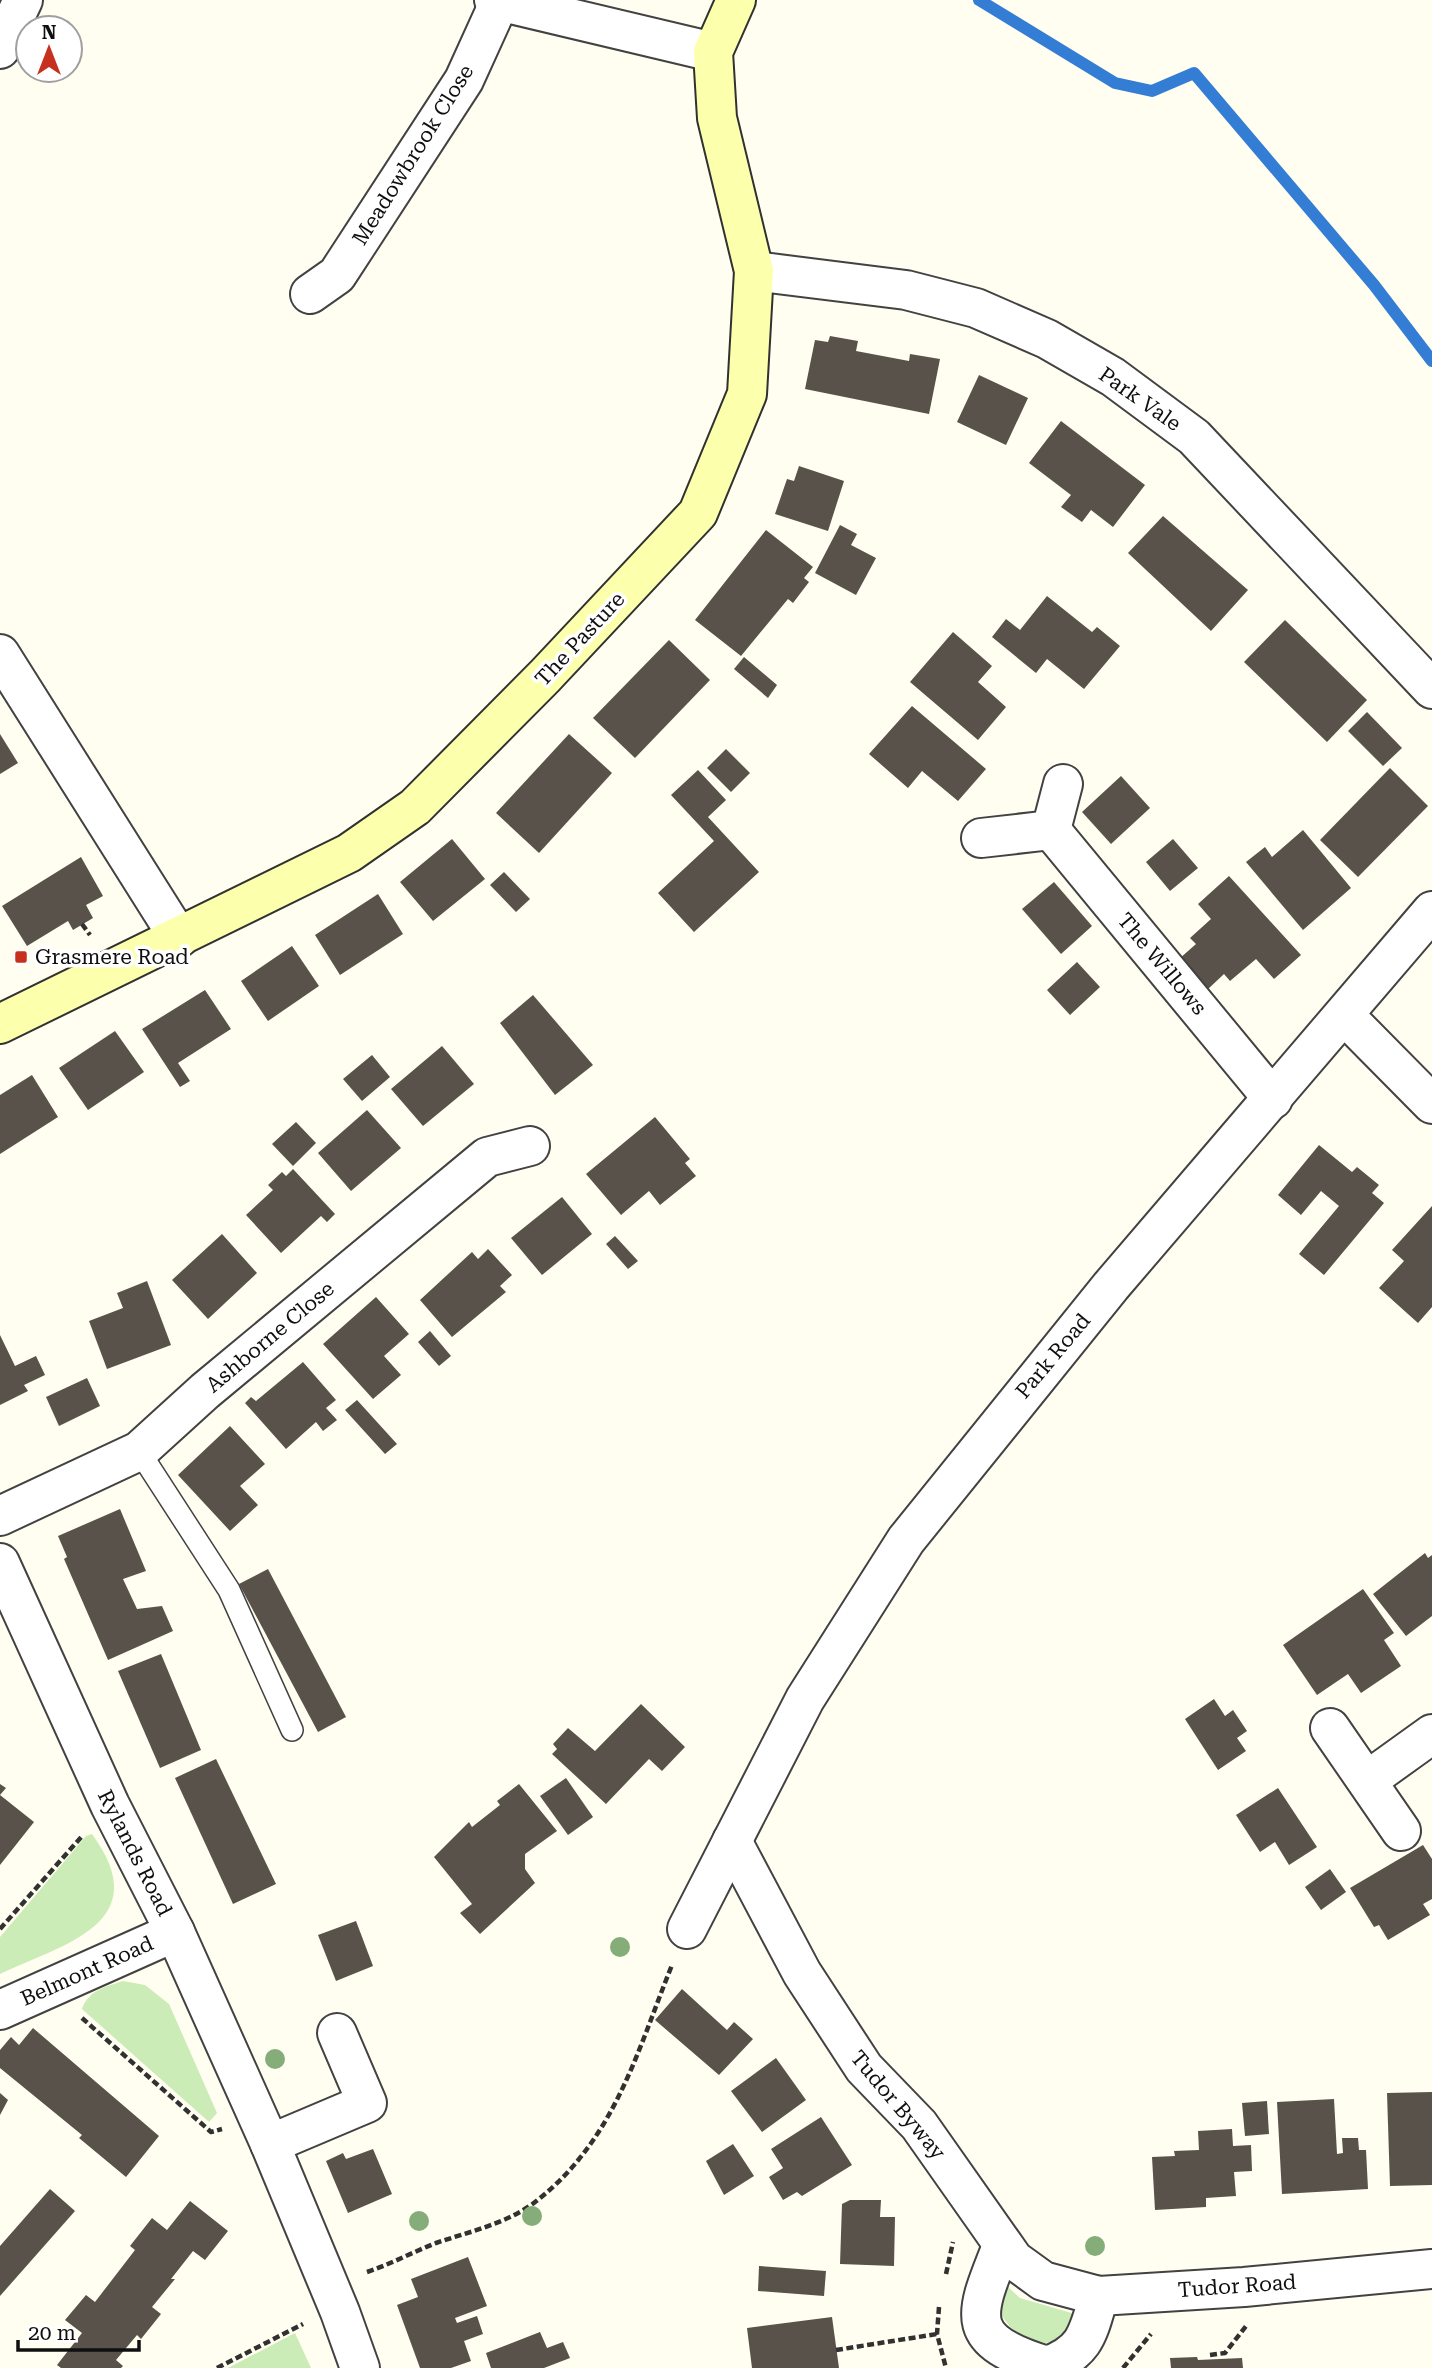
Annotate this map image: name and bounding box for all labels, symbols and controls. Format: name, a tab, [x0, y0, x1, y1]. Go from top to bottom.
north arrow	[14, 14, 84, 84]
text: N	[42, 21, 57, 44]
street label: Meadowbrook Close	[348, 60, 478, 250]
street label: Park Vale	[1094, 362, 1186, 436]
street label: The Pasture	[530, 587, 630, 691]
street label: The Willows	[1113, 908, 1211, 1020]
place label: Grasmere Road	[35, 945, 189, 969]
marker: Grasmere Road	[13, 949, 29, 965]
street label: Ashborne Close	[201, 1277, 339, 1397]
street label: Park Road	[1011, 1308, 1096, 1403]
street label: Rylands Road	[93, 1786, 177, 1921]
street label: Belmont Road	[17, 1931, 157, 2011]
street label: Tudor Byway	[846, 2046, 951, 2165]
street label: Tudor Road	[1177, 2270, 1298, 2302]
scale bar	[18, 2308, 138, 2352]
text: 20 m	[28, 2321, 76, 2345]

